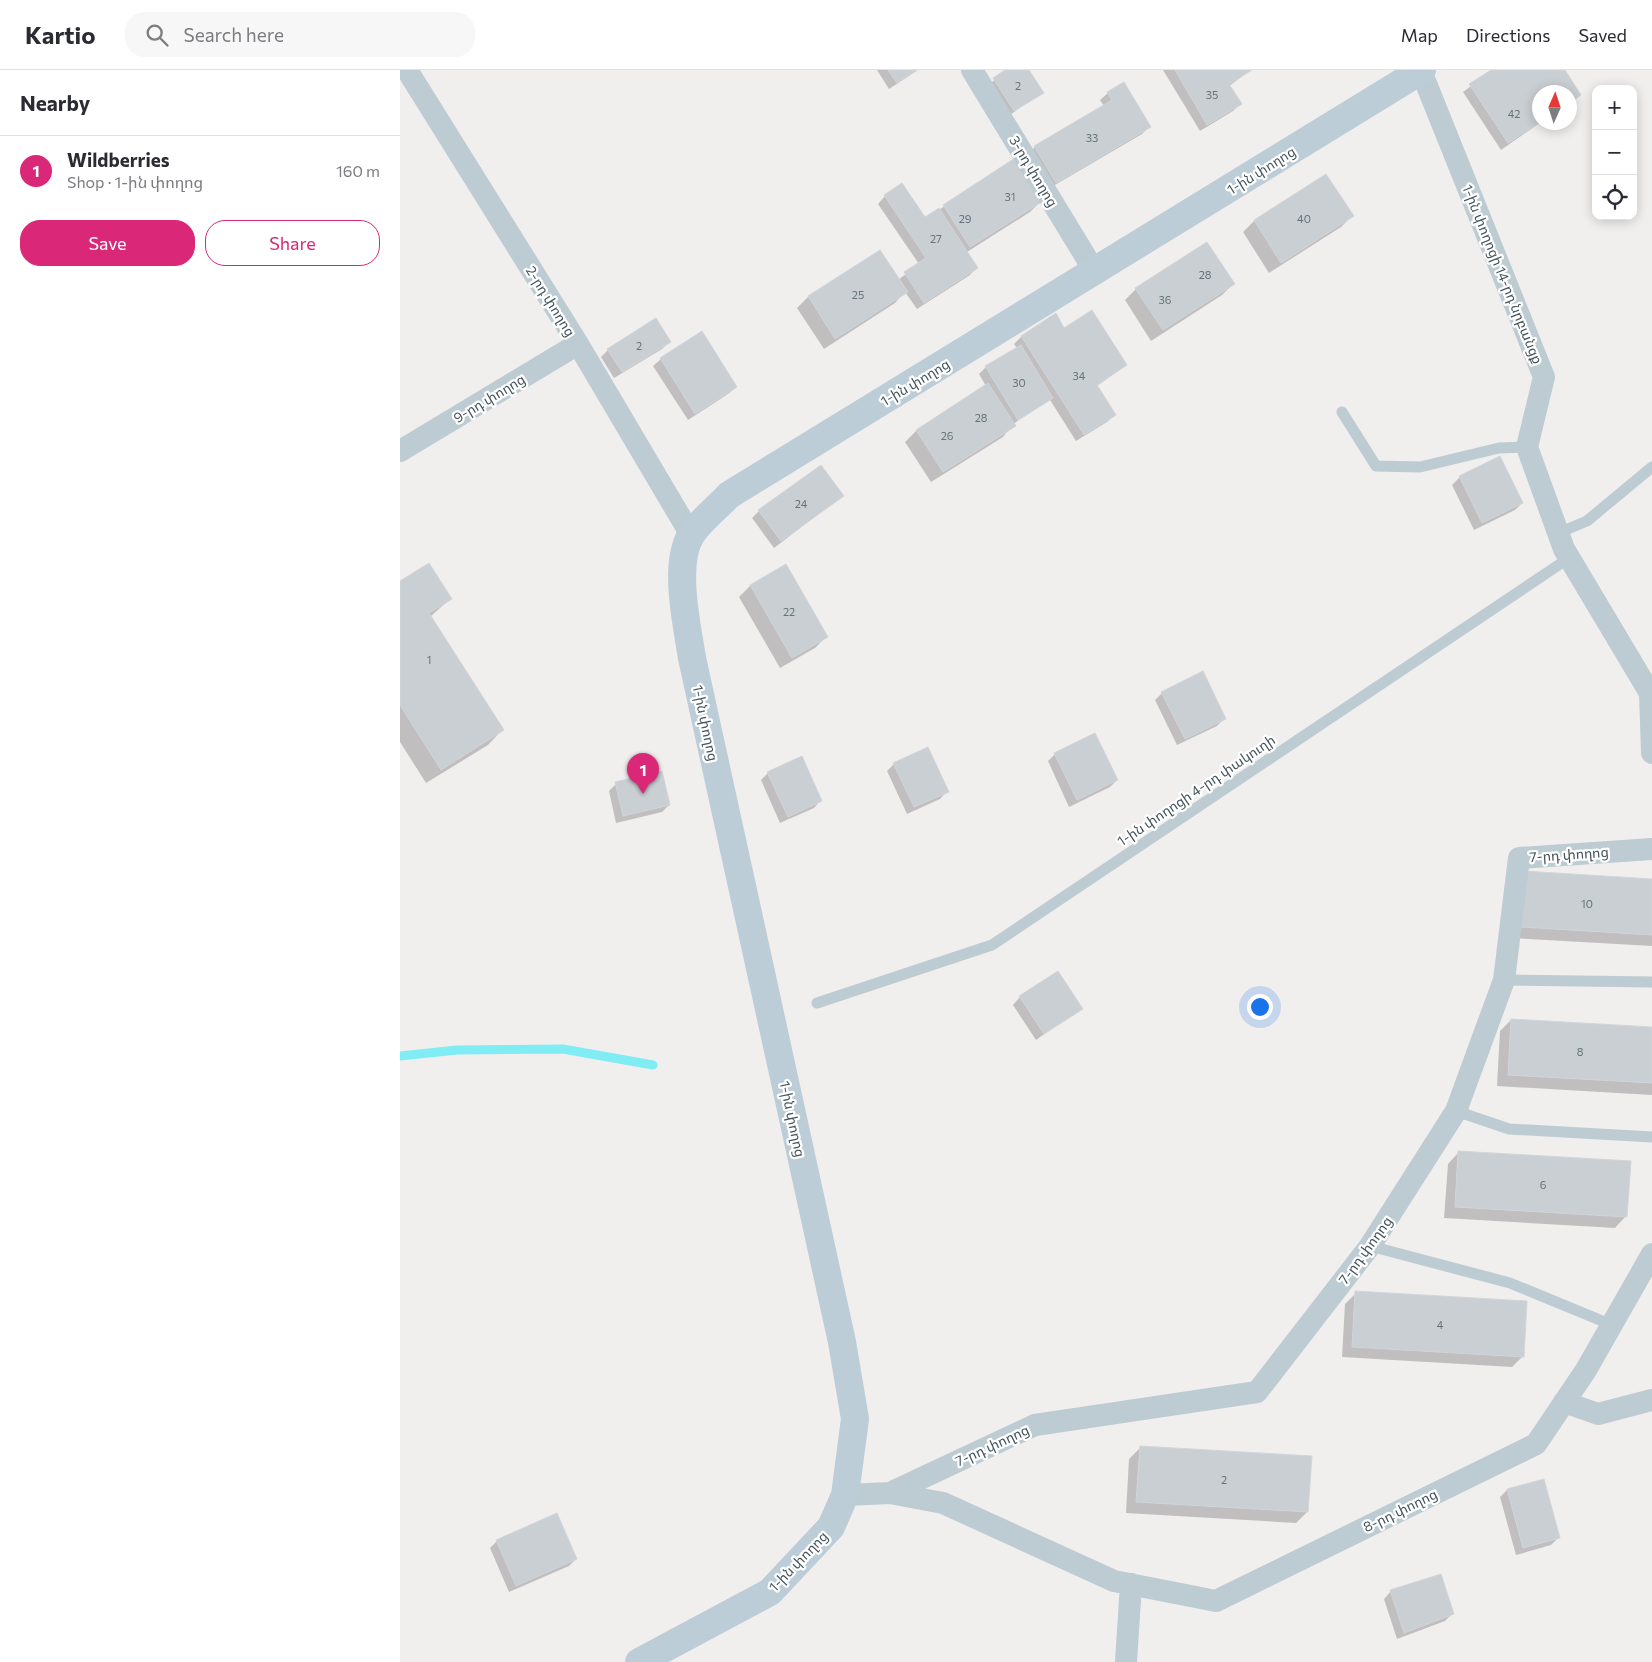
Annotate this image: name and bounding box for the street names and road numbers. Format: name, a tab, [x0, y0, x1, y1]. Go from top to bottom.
street label: 3-րդ փողոց	[1006, 132, 1062, 210]
street label: 1-ին փողոց	[1224, 142, 1298, 198]
street label: 1-ին փողոցի 14-րդ նրբանցք	[1459, 182, 1547, 366]
street label: 2-րդ փողոց	[523, 263, 579, 339]
street label: 1-ին փողոց	[877, 355, 953, 409]
street label: 9-րդ փողոց	[450, 370, 528, 426]
street label: 1-ին փողոց	[690, 683, 722, 763]
street label: 1-ին փողոցի 4-րդ փակուղի	[1114, 731, 1278, 849]
street label: 7-րդ փողոց	[1529, 843, 1609, 865]
street label: 1-ին փողոց	[777, 1079, 809, 1159]
street label: 7-րդ փողոց	[1335, 1213, 1395, 1287]
street label: 7-րդ փողոց	[952, 1420, 1032, 1470]
street label: 8-րդ փողոց	[1360, 1485, 1440, 1535]
street label: 1-ին փողոց	[765, 1527, 831, 1595]

